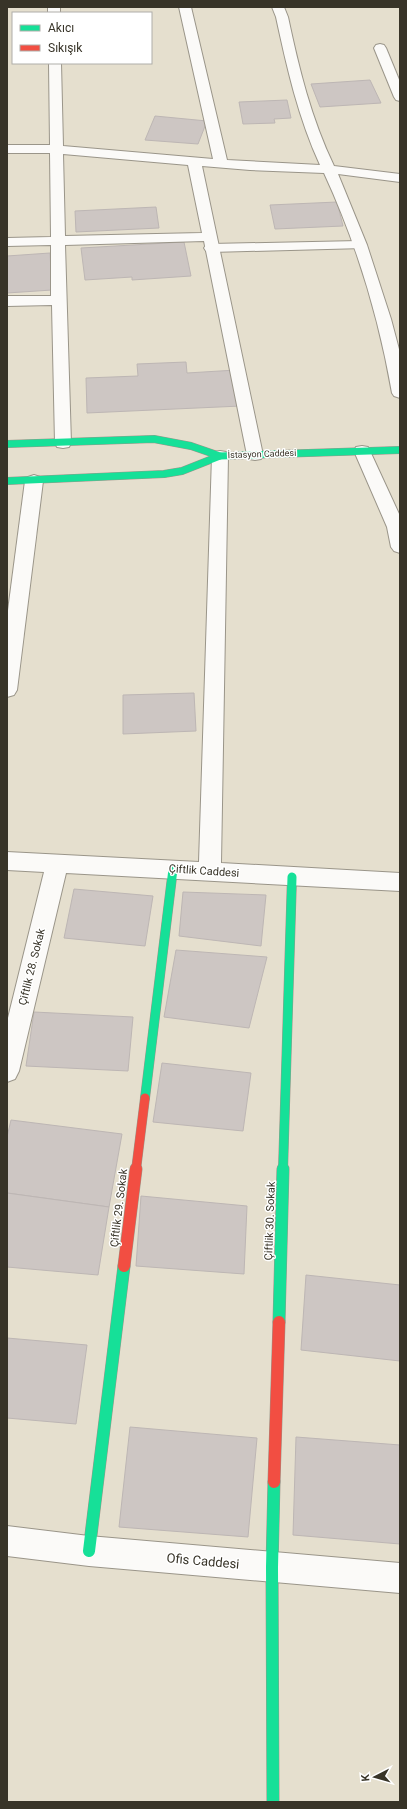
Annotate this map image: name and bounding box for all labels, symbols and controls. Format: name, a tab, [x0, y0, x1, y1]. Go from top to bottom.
legend	[12, 12, 152, 64]
text: Akıcı	[48, 21, 74, 35]
text: Sıkışık	[48, 41, 83, 55]
street label: İstasyon Caddesi	[228, 448, 296, 460]
street label: Çiftlik Caddesi	[168, 862, 240, 880]
street label: Çiftlik 28. Sokak	[16, 927, 48, 1007]
street label: Çiftlik 29. Sokak	[108, 1168, 130, 1248]
street label: Çiftlik 30. Sokak	[262, 1181, 278, 1261]
street label: Ofis Caddesi	[166, 1550, 240, 1572]
north arrow	[355, 1757, 395, 1797]
text: K	[359, 1773, 372, 1782]

